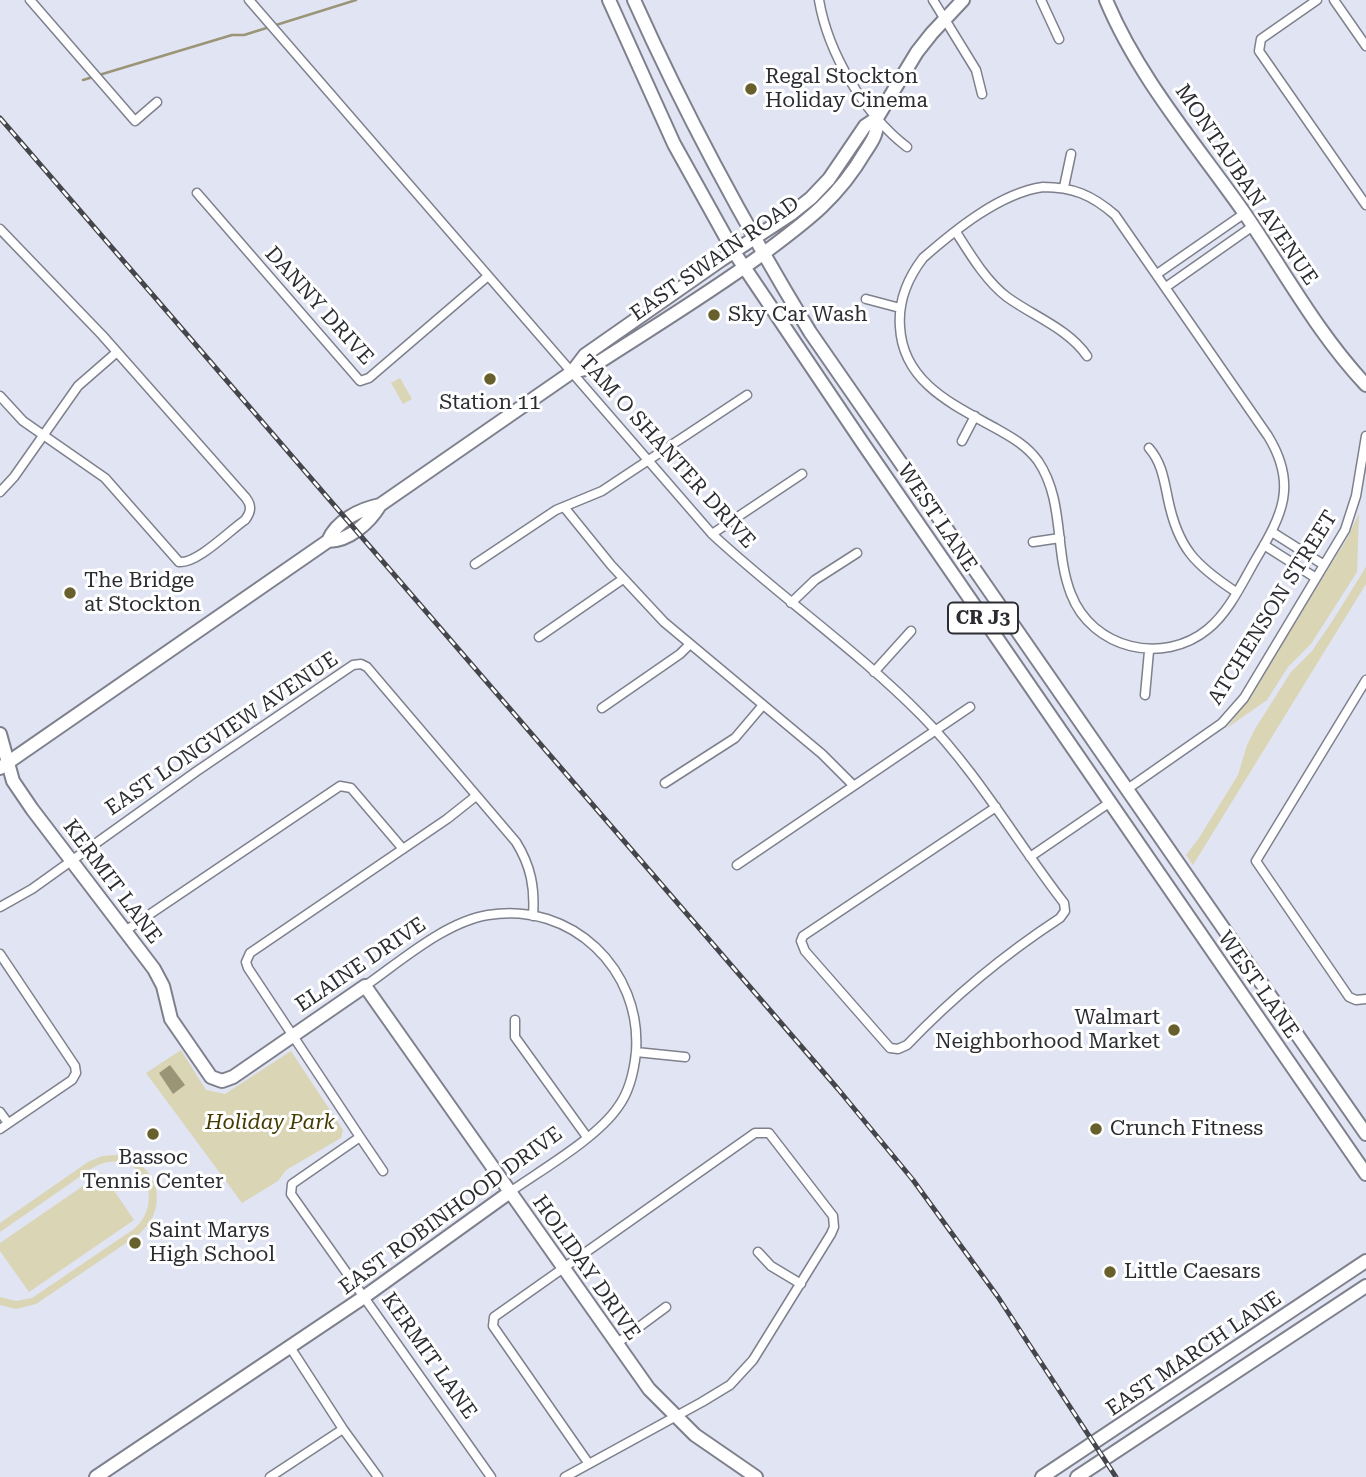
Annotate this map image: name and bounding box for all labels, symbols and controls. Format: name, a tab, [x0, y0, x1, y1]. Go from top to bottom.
place label: Regal Stockton Holiday Cinema	[765, 64, 928, 114]
street label: MONTAUBAN AVENUE	[1169, 80, 1323, 290]
marker: Regal Stockton Holiday Cinema	[743, 81, 759, 97]
street label: EAST SWAIN ROAD	[626, 191, 804, 327]
street label: DANNY DRIVE	[259, 242, 379, 370]
place label: Sky Car Wash	[728, 302, 868, 328]
marker: Sky Car Wash	[706, 307, 722, 323]
street label: TAM O SHANTER DRIVE	[573, 350, 761, 554]
marker: Station 11	[482, 371, 498, 387]
place label: Station 11	[439, 390, 541, 416]
street label: WEST LANE	[892, 459, 982, 577]
street label: ATCHENSON STREET	[1203, 506, 1343, 710]
place label: The Bridge at Stockton	[84, 568, 201, 618]
marker: The Bridge at Stockton	[62, 585, 78, 601]
road number: CR J3	[948, 603, 1018, 634]
street label: EAST LONGVIEW AVENUE	[101, 647, 343, 821]
street label: KERMIT LANE	[57, 815, 167, 949]
street label: ELAINE DRIVE	[291, 912, 431, 1018]
street label: WEST LANE	[1212, 927, 1304, 1043]
place label: Walmart Neighborhood Market	[935, 1005, 1160, 1055]
marker: Walmart Neighborhood Market	[1166, 1022, 1182, 1038]
park label: Holiday Park	[205, 1110, 335, 1136]
place label: Crunch Fitness	[1110, 1116, 1263, 1142]
marker: Crunch Fitness	[1088, 1121, 1104, 1137]
street label: EAST ROBINHOOD DRIVE	[334, 1122, 568, 1300]
marker: Bassoc Tennis Center	[145, 1126, 161, 1142]
place label: Bassoc Tennis Center	[82, 1145, 224, 1195]
street label: HOLIDAY DRIVE	[527, 1191, 645, 1345]
place label: Saint Marys High School	[149, 1218, 275, 1268]
marker: Saint Marys High School	[127, 1235, 143, 1251]
place label: Little Caesars	[1124, 1259, 1261, 1285]
marker: Little Caesars	[1102, 1264, 1118, 1280]
street label: EAST MARCH LANE	[1102, 1286, 1286, 1422]
street label: KERMIT LANE	[376, 1288, 482, 1424]

